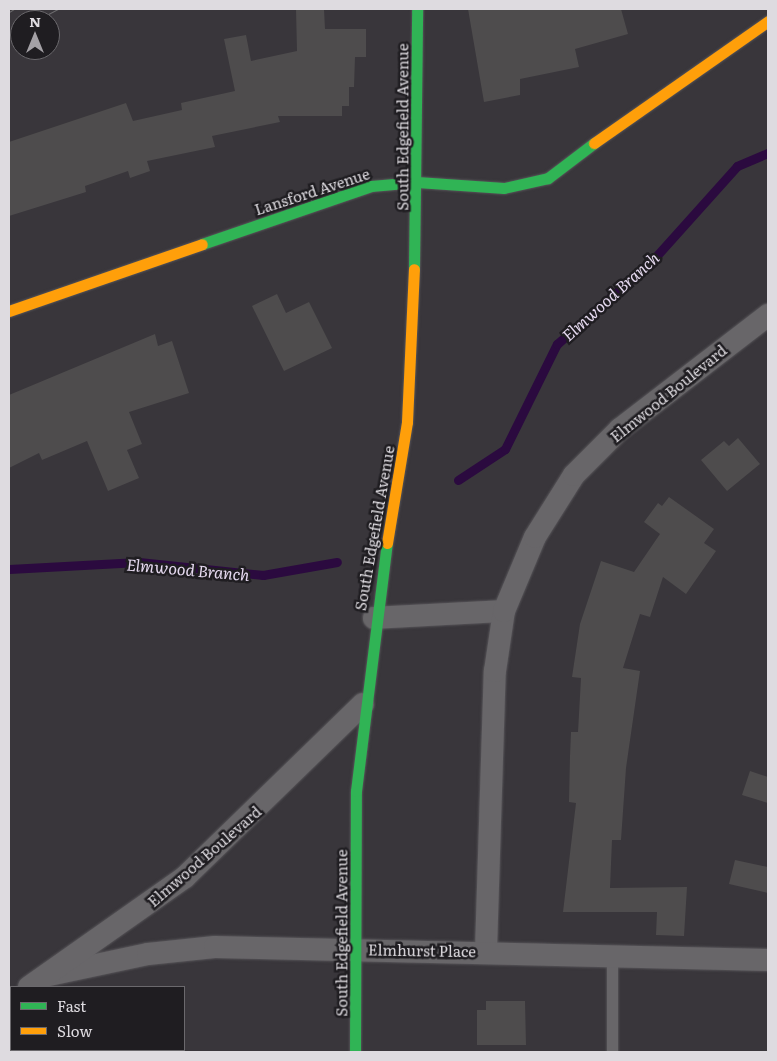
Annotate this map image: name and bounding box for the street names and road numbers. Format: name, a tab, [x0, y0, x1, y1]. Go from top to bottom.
street label: South Edgefield Avenue	[393, 43, 411, 211]
street label: Lansford Avenue	[252, 164, 372, 218]
street label: Elmwood Boulevard	[606, 341, 730, 445]
street label: South Edgefield Avenue	[351, 444, 397, 612]
street label: Elmwood Boulevard	[144, 802, 264, 910]
street label: South Edgefield Avenue	[332, 849, 350, 1017]
street label: Elmhurst Place	[368, 940, 476, 960]

